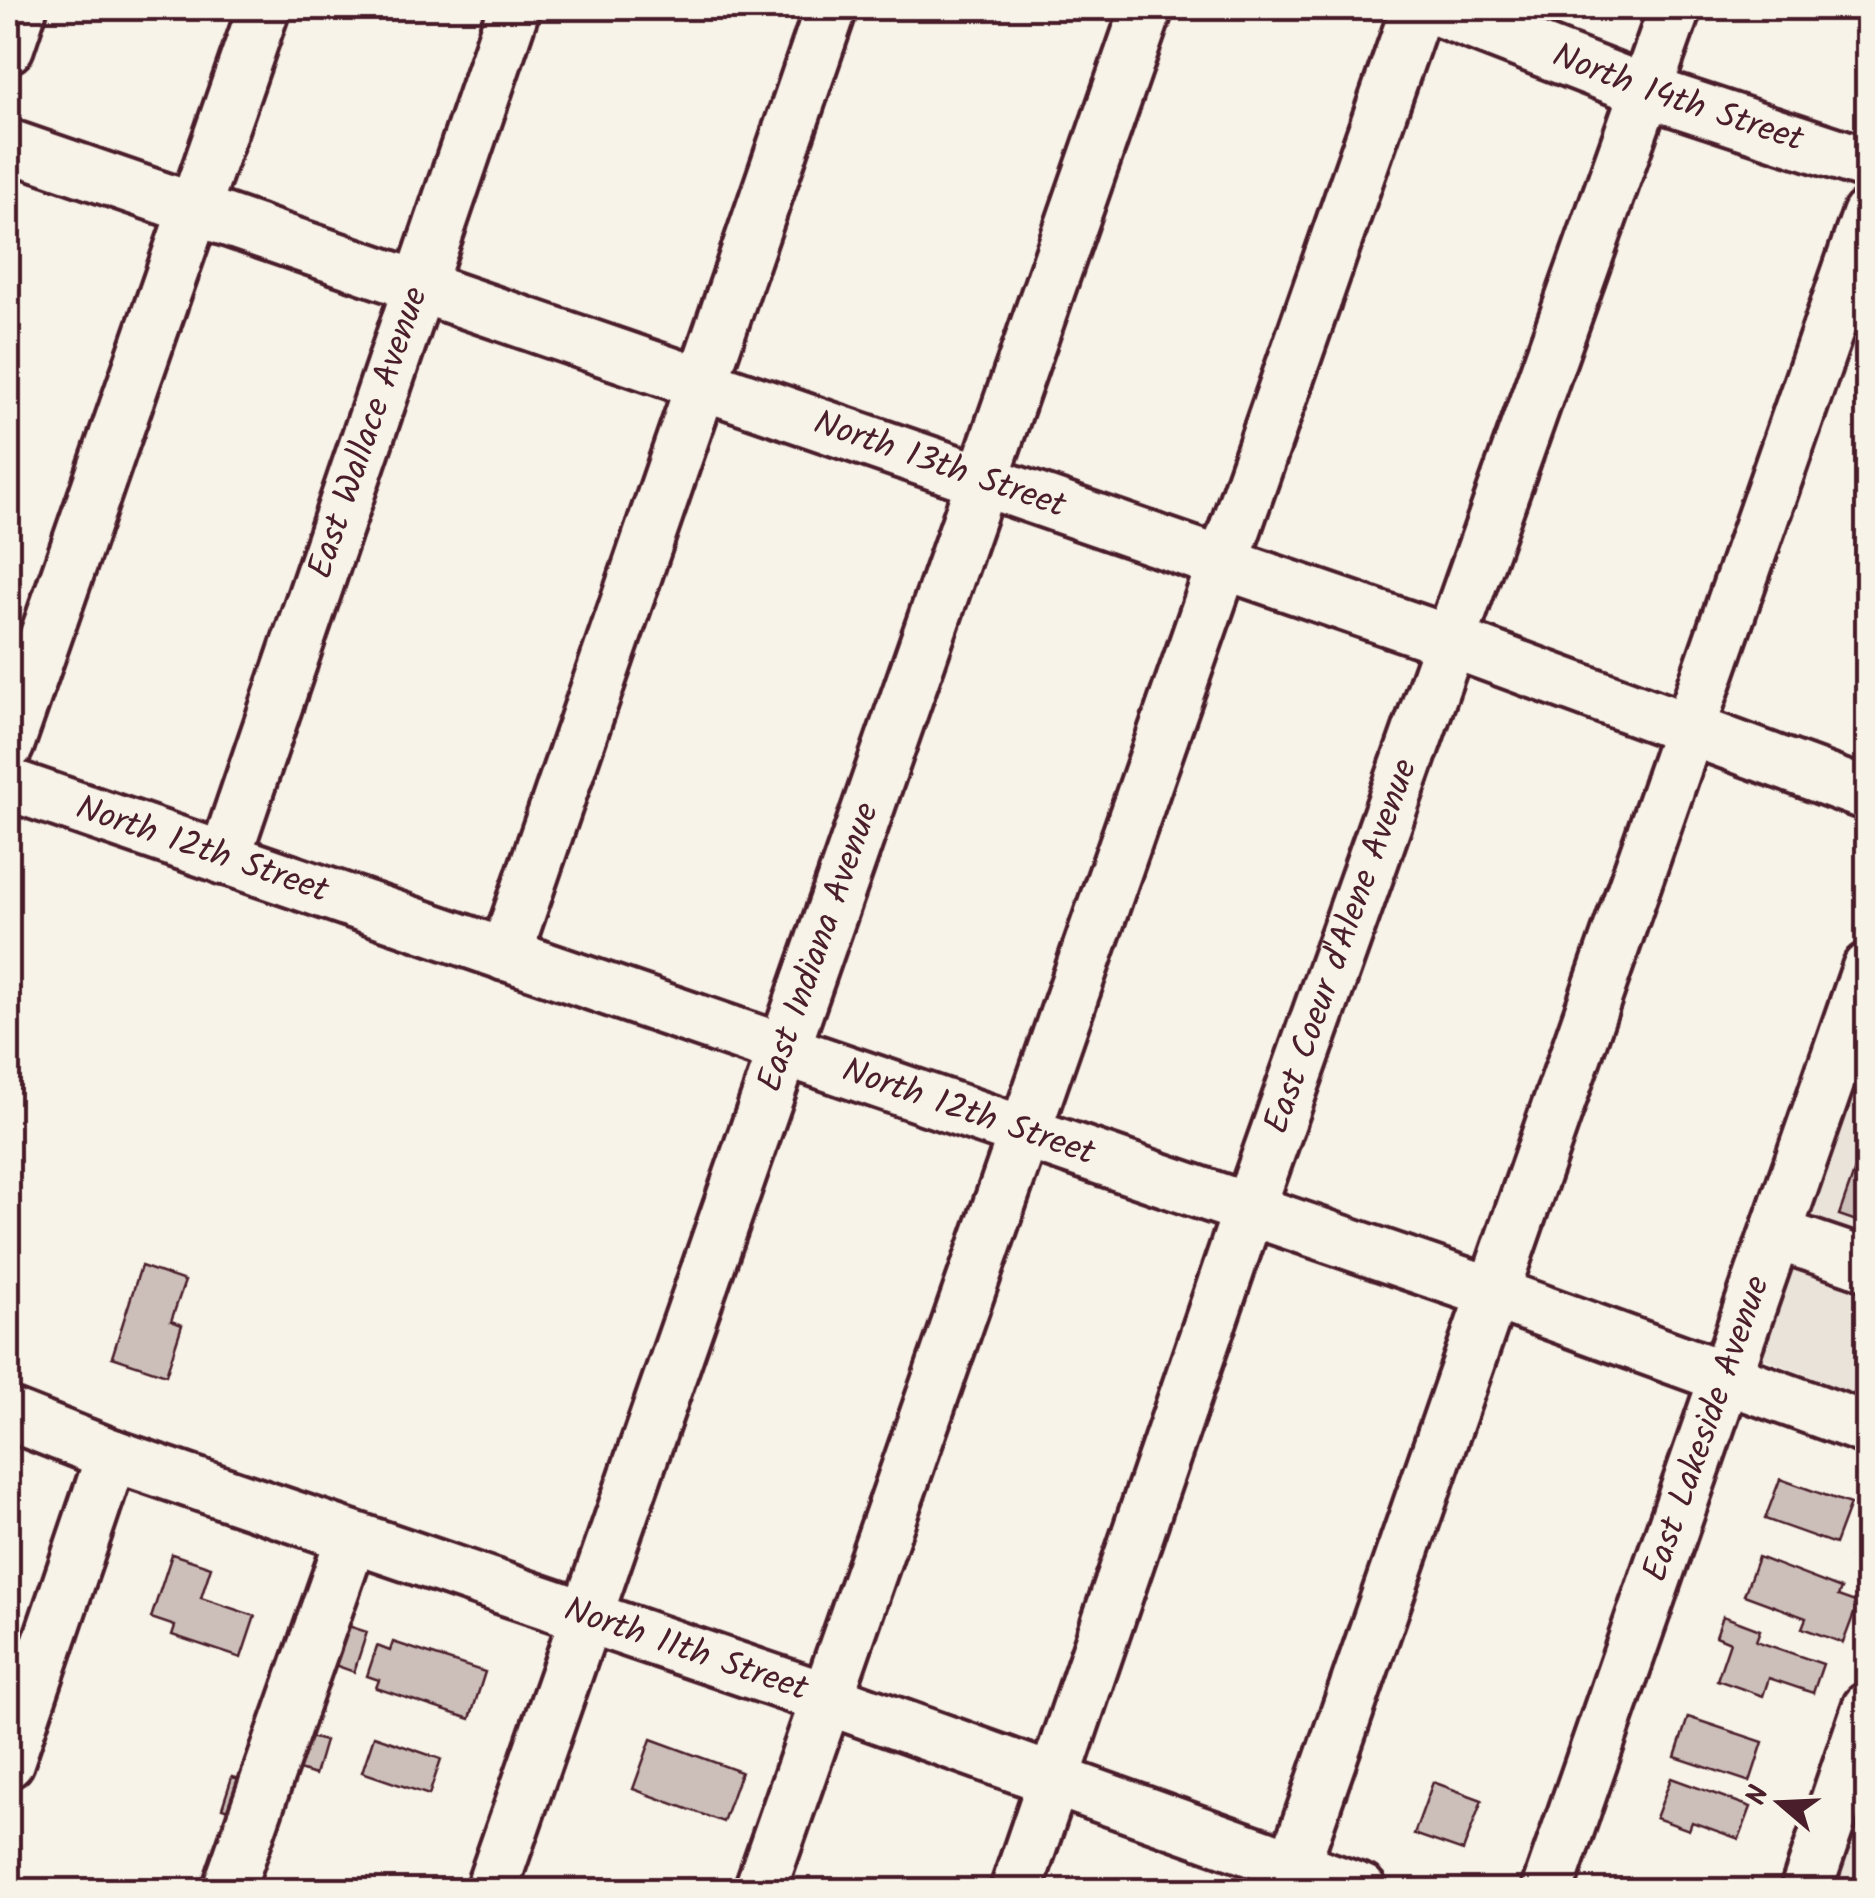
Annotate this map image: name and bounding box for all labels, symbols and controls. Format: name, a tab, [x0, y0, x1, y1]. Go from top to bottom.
street label: North 14th Street	[1544, 29, 1811, 169]
street label: East Wallace Avenue	[293, 279, 445, 587]
street label: North 13th Street	[806, 396, 1074, 535]
street label: East Coeur d'Alene Avenue	[1250, 751, 1434, 1142]
street label: North 12th Street	[68, 781, 336, 920]
street label: East Indiana Avenue	[743, 795, 896, 1100]
street label: North 12th Street	[834, 1044, 1103, 1183]
street label: East Lakeside Avenue	[1628, 1268, 1787, 1590]
street label: North 11th Street	[556, 1583, 816, 1718]
north arrow	[1730, 1753, 1830, 1853]
text: N	[1735, 1780, 1783, 1811]

